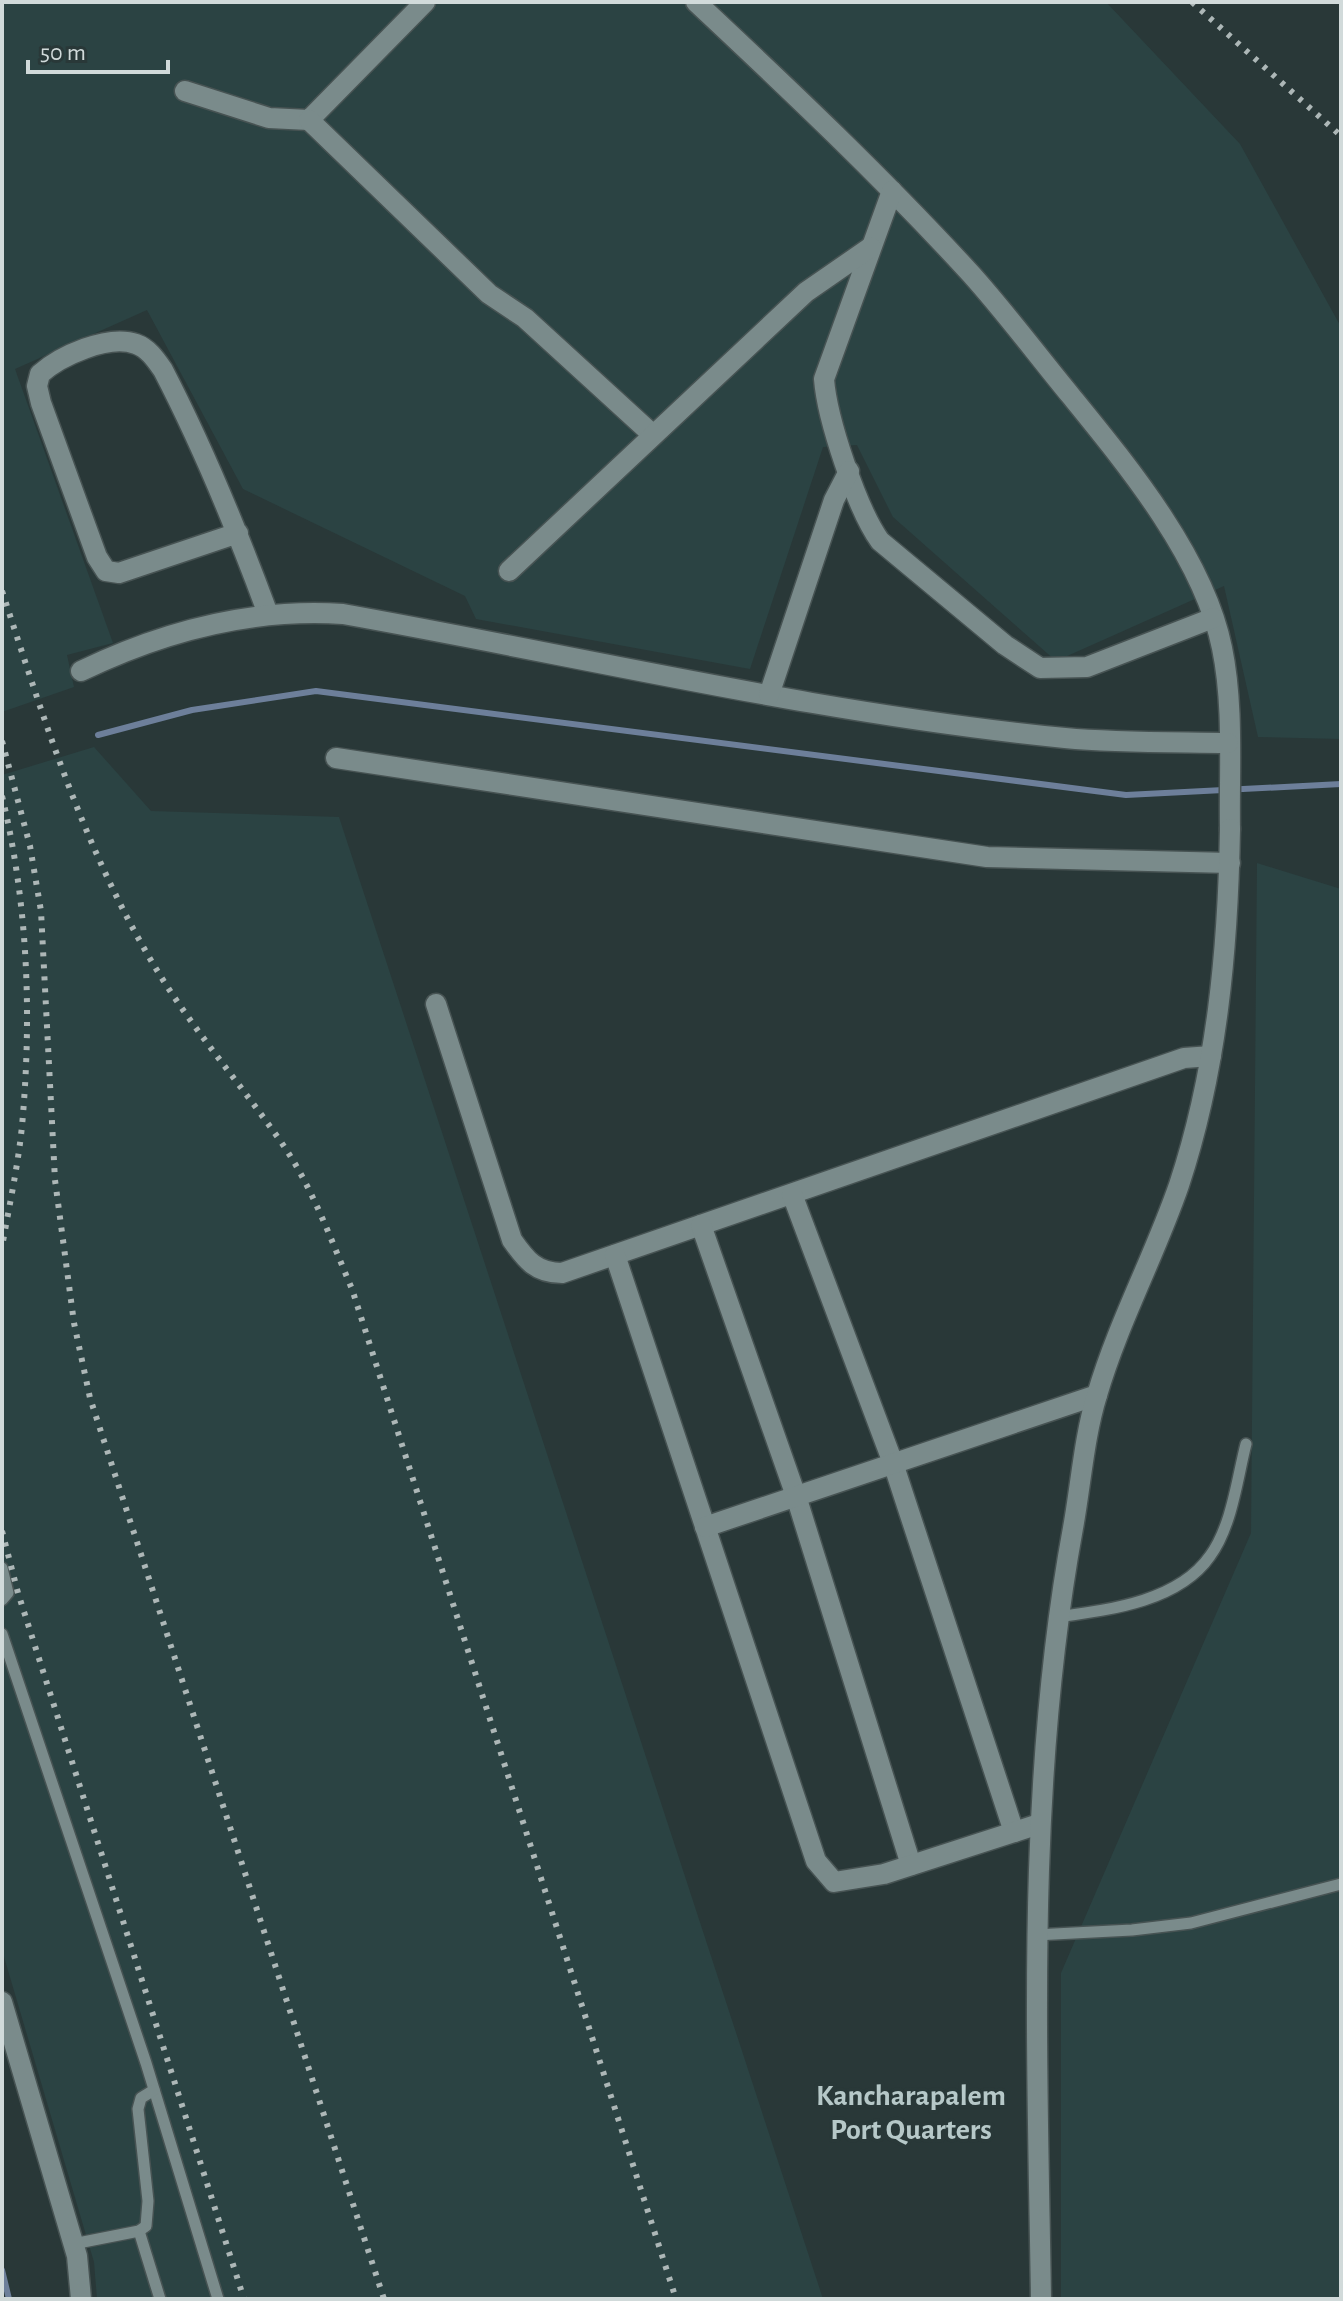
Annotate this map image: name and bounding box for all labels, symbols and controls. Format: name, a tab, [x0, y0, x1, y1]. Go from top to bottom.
scale bar	[28, 24, 168, 74]
text: 50 m	[40, 41, 86, 65]
district label: Kancharapalem Port Quarters	[816, 2081, 1006, 2145]

